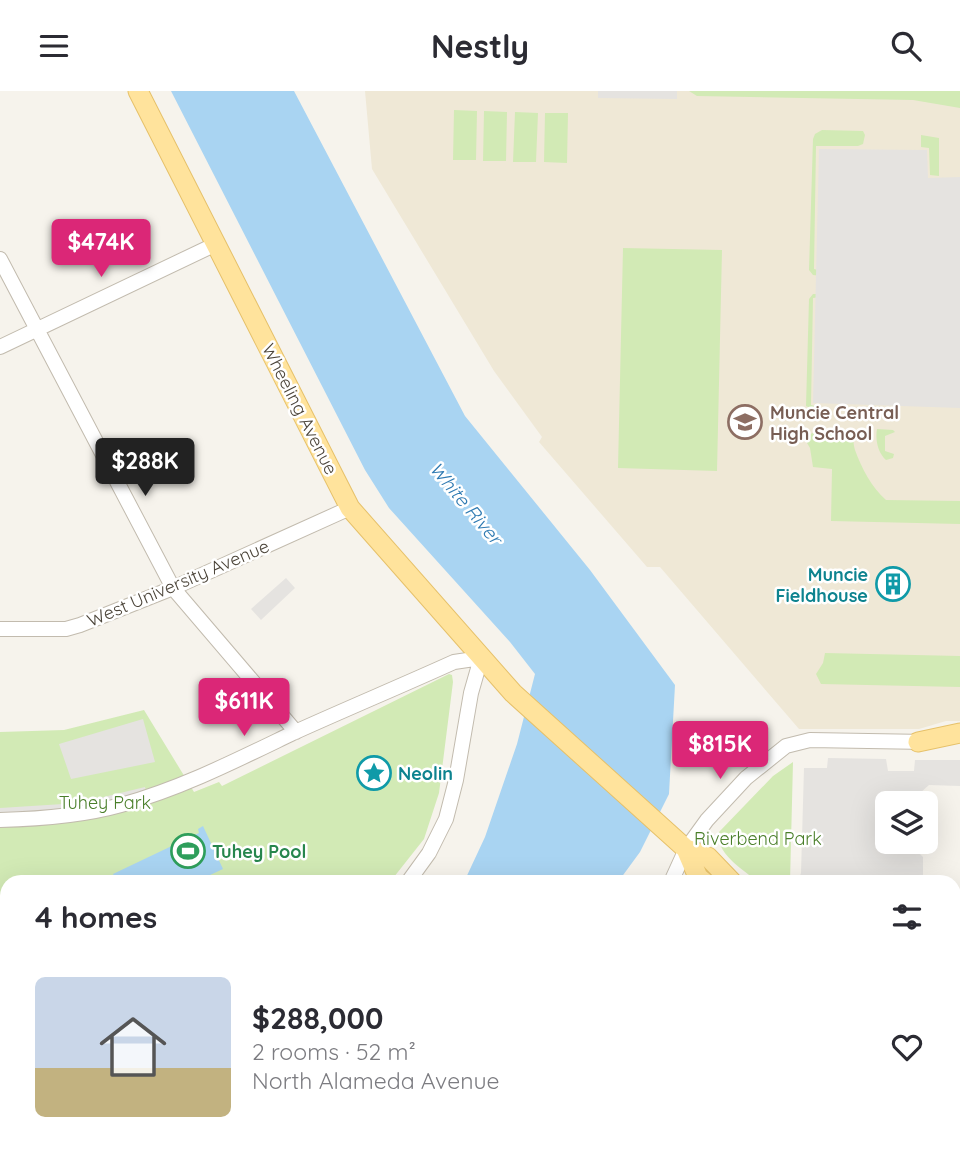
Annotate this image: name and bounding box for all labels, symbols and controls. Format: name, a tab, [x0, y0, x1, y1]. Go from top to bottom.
text: Nestly	[431, 26, 529, 66]
icon: menu	[35, 27, 73, 65]
icon: search	[887, 27, 925, 65]
pin: $474K	[52, 219, 150, 279]
text: $474K	[68, 227, 134, 256]
street label: Wheeling Avenue	[257, 340, 343, 478]
place label: Muncie Central High School	[770, 401, 899, 445]
school or university icon: Muncie Central High School	[726, 403, 764, 441]
pin: $288K	[96, 439, 194, 498]
text: $288K	[111, 446, 179, 475]
water label: White River	[425, 457, 509, 551]
street label: West University Avenue	[84, 534, 272, 632]
place label: Muncie Fieldhouse	[775, 563, 868, 607]
building icon: Muncie Fieldhouse	[874, 565, 912, 603]
pin: $611K	[195, 679, 293, 738]
text: $611K	[215, 686, 273, 715]
pin: $815K	[671, 721, 769, 781]
text: $815K	[688, 729, 752, 758]
place icon: Neolin	[355, 754, 393, 792]
place label: Neolin	[398, 762, 453, 785]
park label: Tuhey Park	[59, 791, 151, 814]
map controls	[875, 791, 938, 854]
button: layers	[875, 791, 938, 854]
park label: Riverbend Park	[694, 827, 822, 850]
sports icon: Tuhey Pool	[169, 832, 207, 870]
place label: Tuhey Pool	[212, 840, 306, 863]
text: 4 homes	[35, 898, 157, 936]
icon: filters	[888, 898, 926, 936]
text: $288,000	[252, 999, 383, 1037]
icon: home	[91, 1005, 175, 1089]
icon: heart	[888, 1028, 926, 1066]
text: 2 rooms · 52 m²	[252, 1037, 416, 1066]
text: North Alameda Avenue	[252, 1066, 500, 1095]

